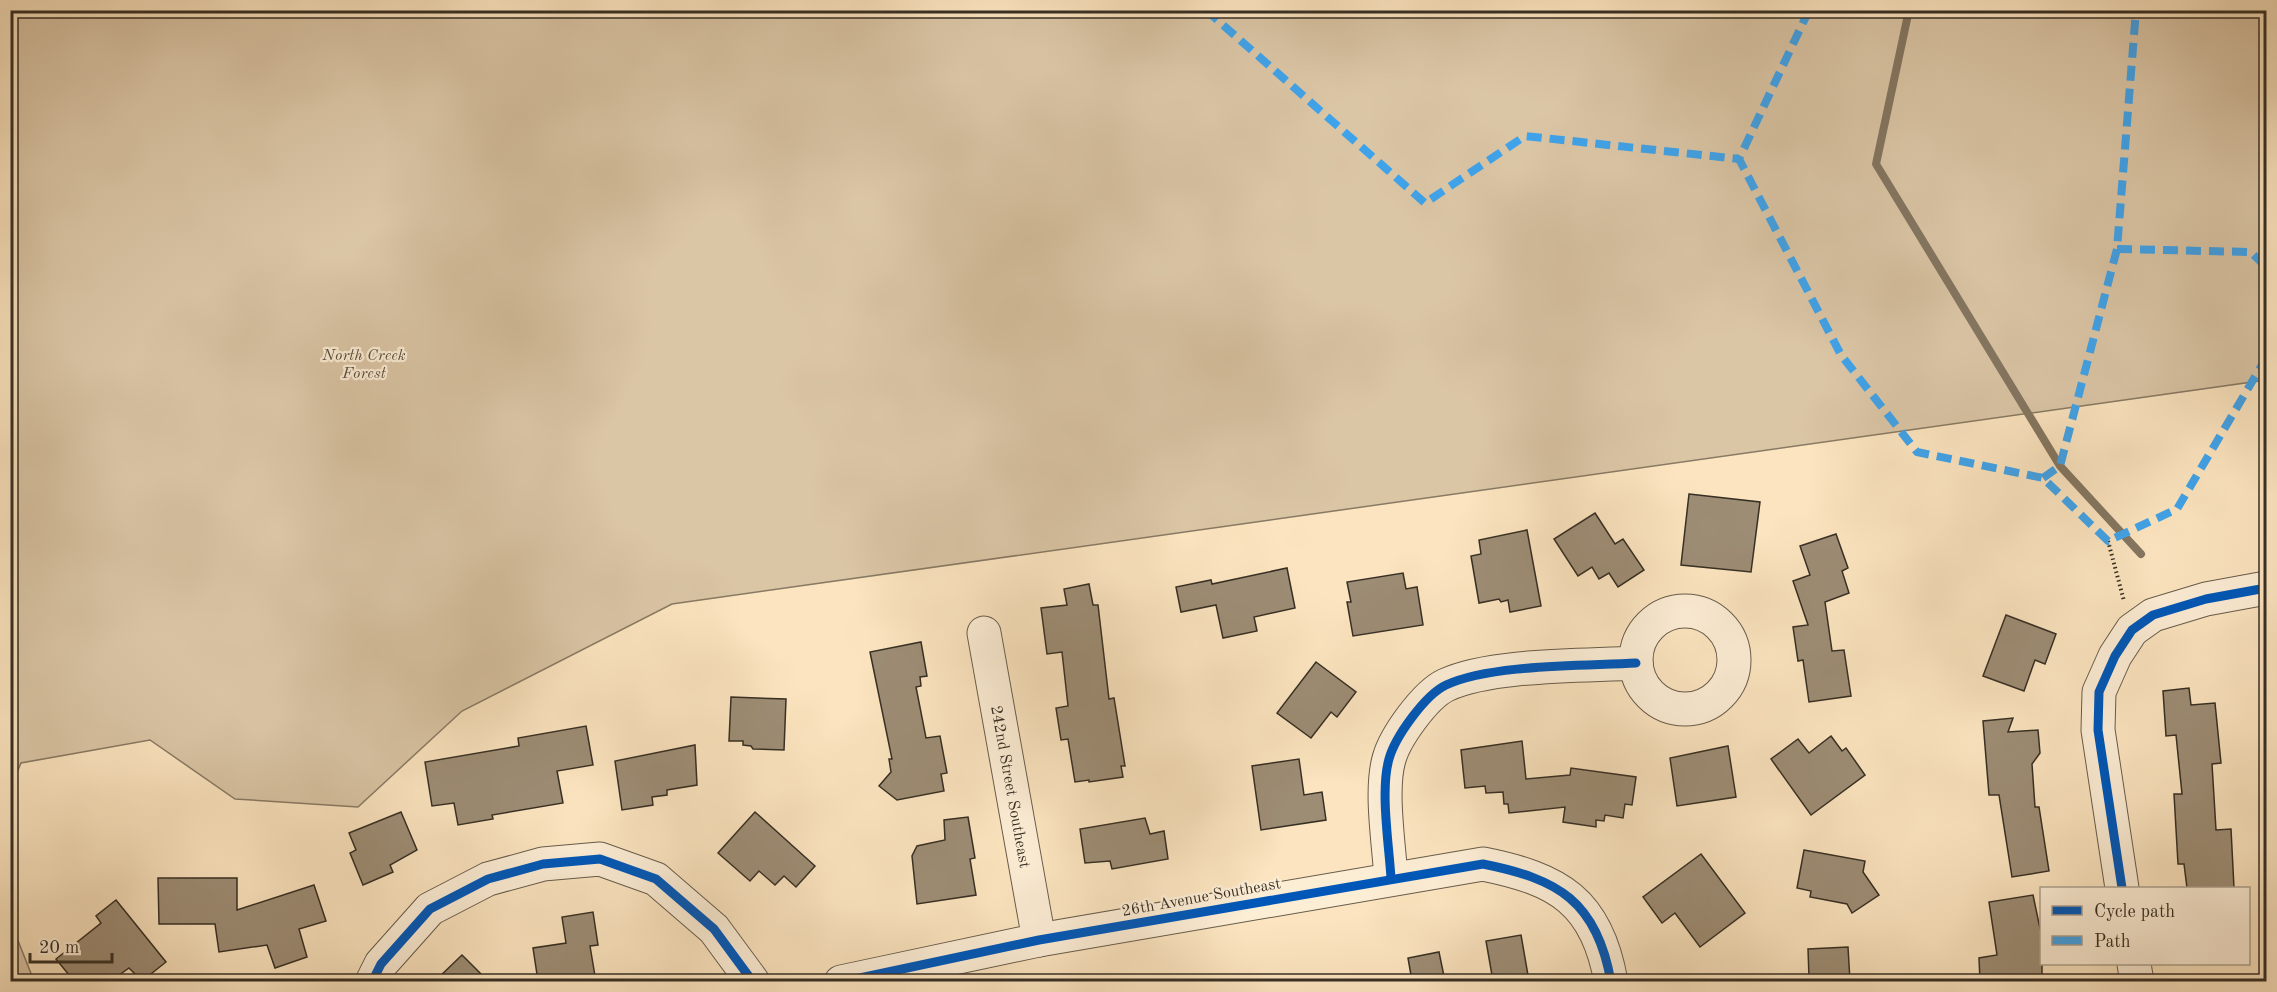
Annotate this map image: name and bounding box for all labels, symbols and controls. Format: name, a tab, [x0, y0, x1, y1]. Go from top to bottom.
park label: North Creek Forest	[321, 348, 406, 382]
street label: 242nd Street Southeast	[987, 704, 1032, 870]
street label: 26th Avenue Southeast	[1121, 876, 1282, 920]
legend	[2040, 887, 2250, 965]
text: Cycle path	[2094, 903, 2175, 921]
scale bar	[30, 926, 112, 964]
text: Path	[2094, 933, 2131, 951]
text: 20 m	[39, 939, 79, 957]

